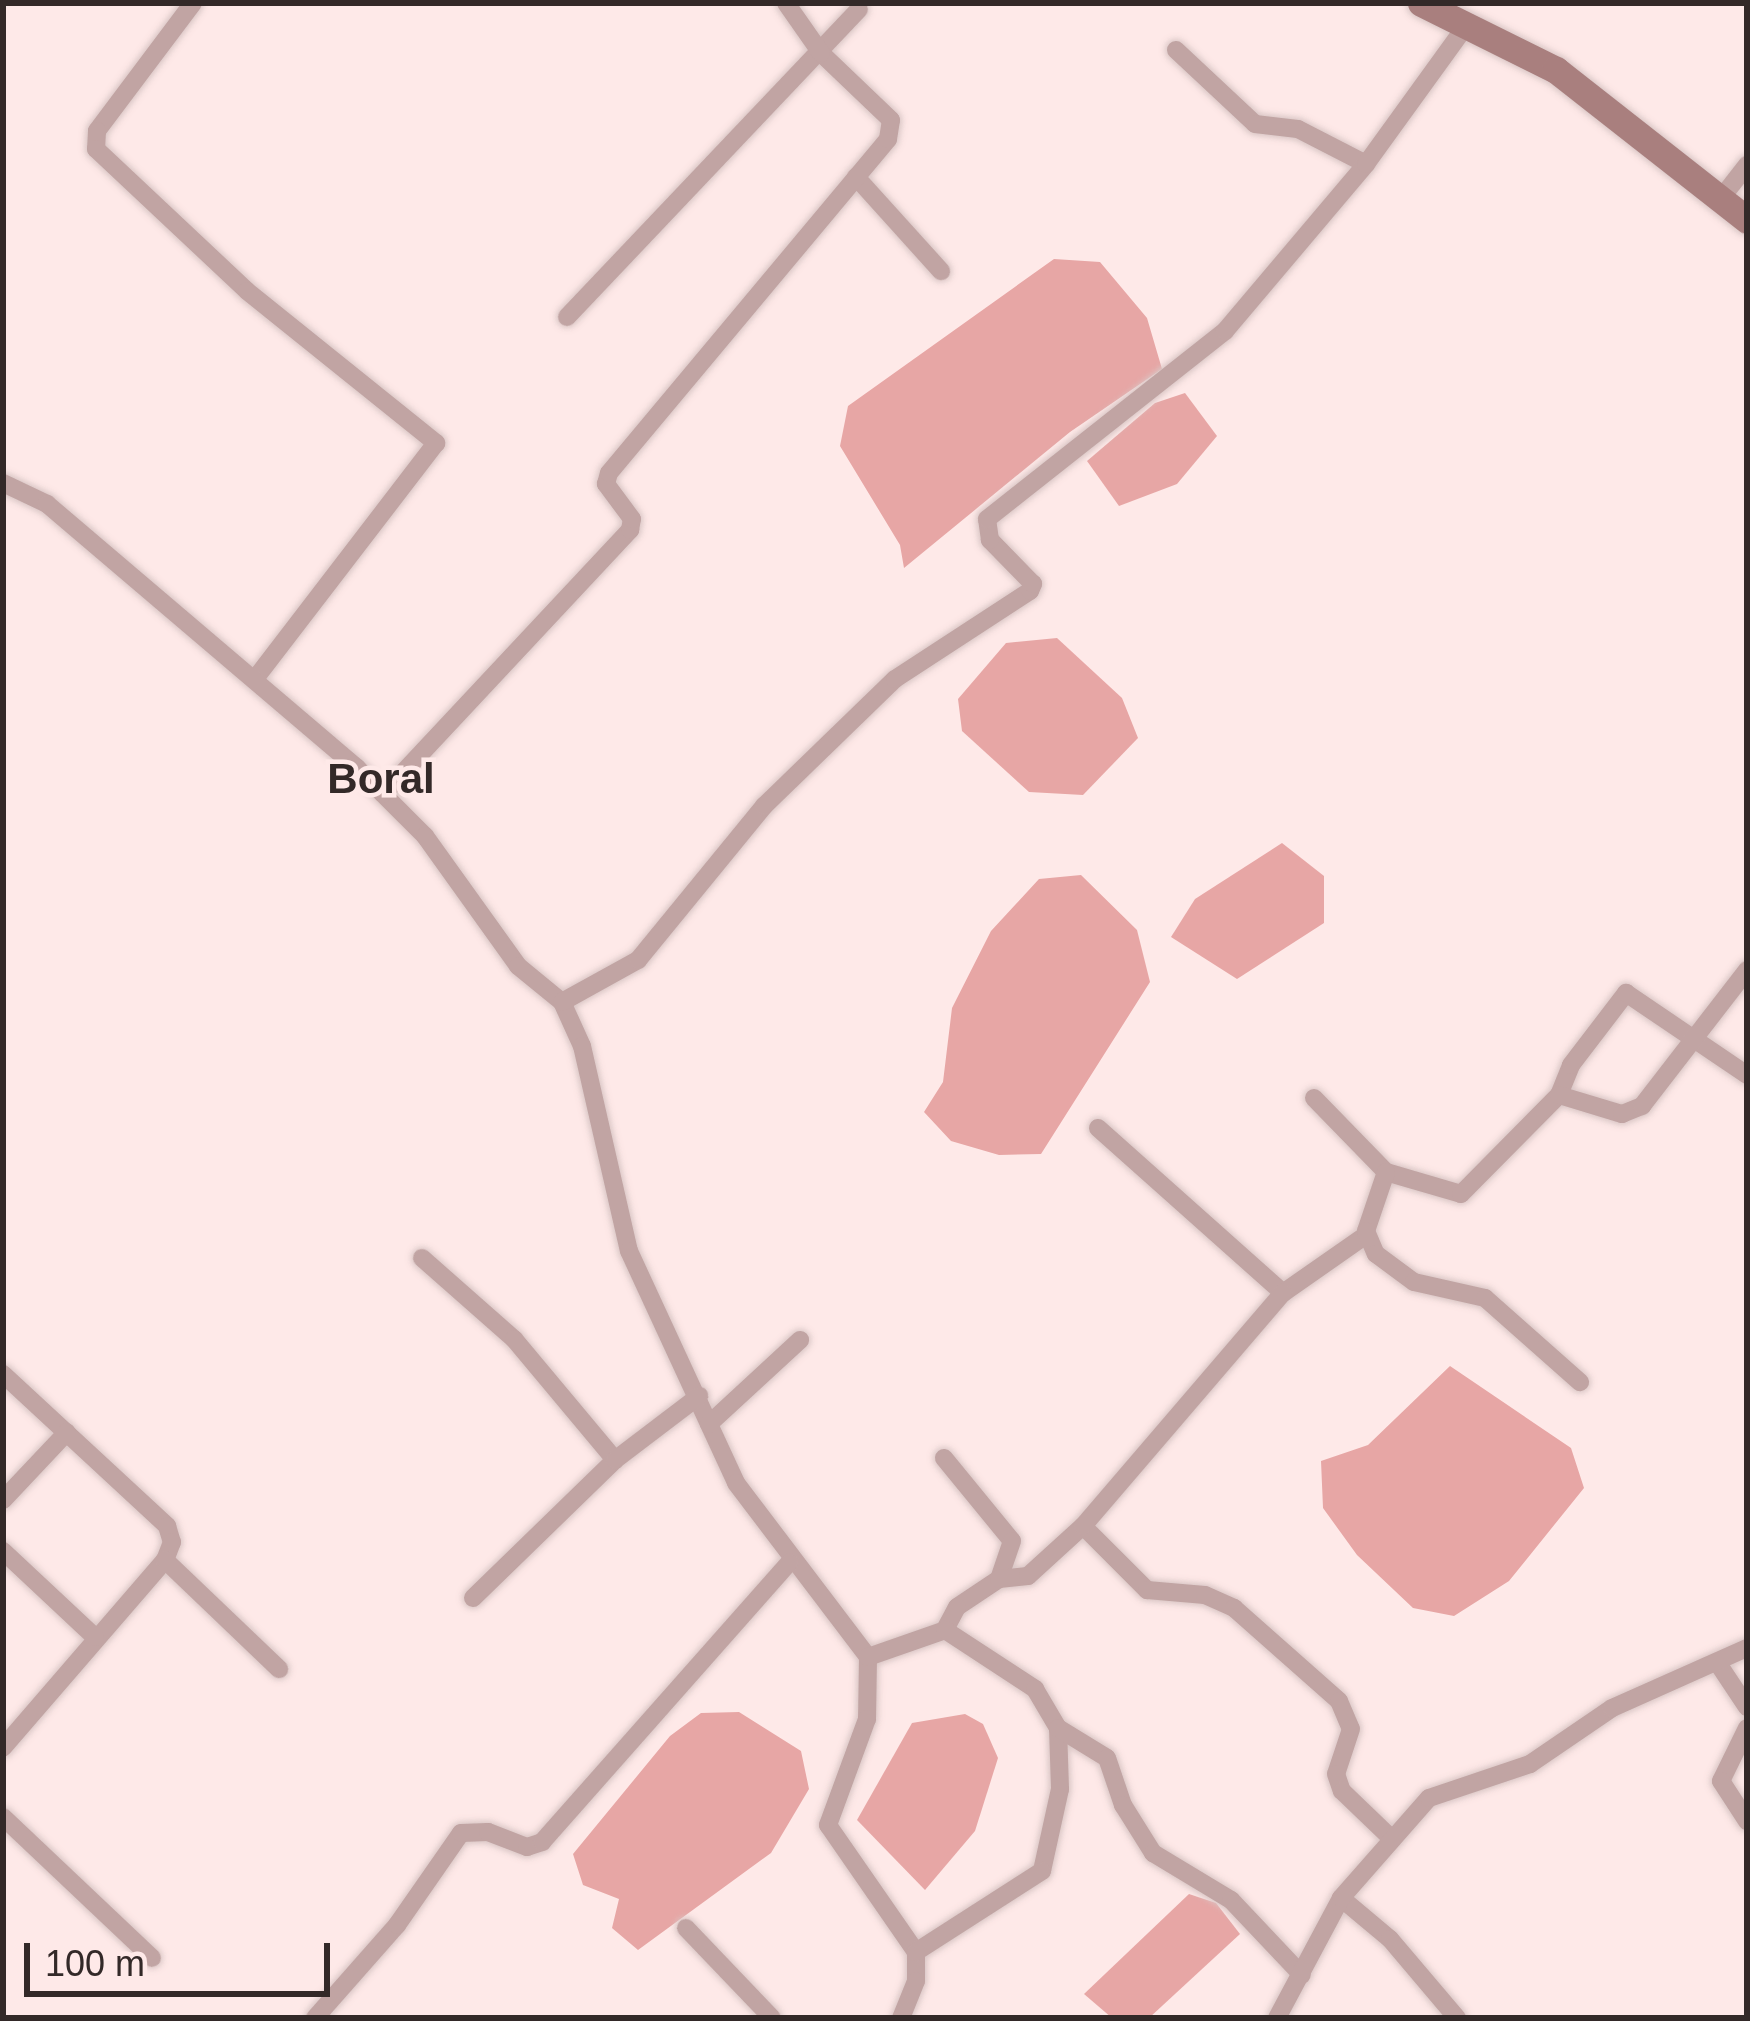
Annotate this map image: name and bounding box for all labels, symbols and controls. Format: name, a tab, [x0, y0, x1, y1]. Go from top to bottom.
district label: Boral	[327, 754, 435, 804]
scale bar	[30, 1919, 336, 1993]
text: 100 m	[45, 1943, 145, 1984]

